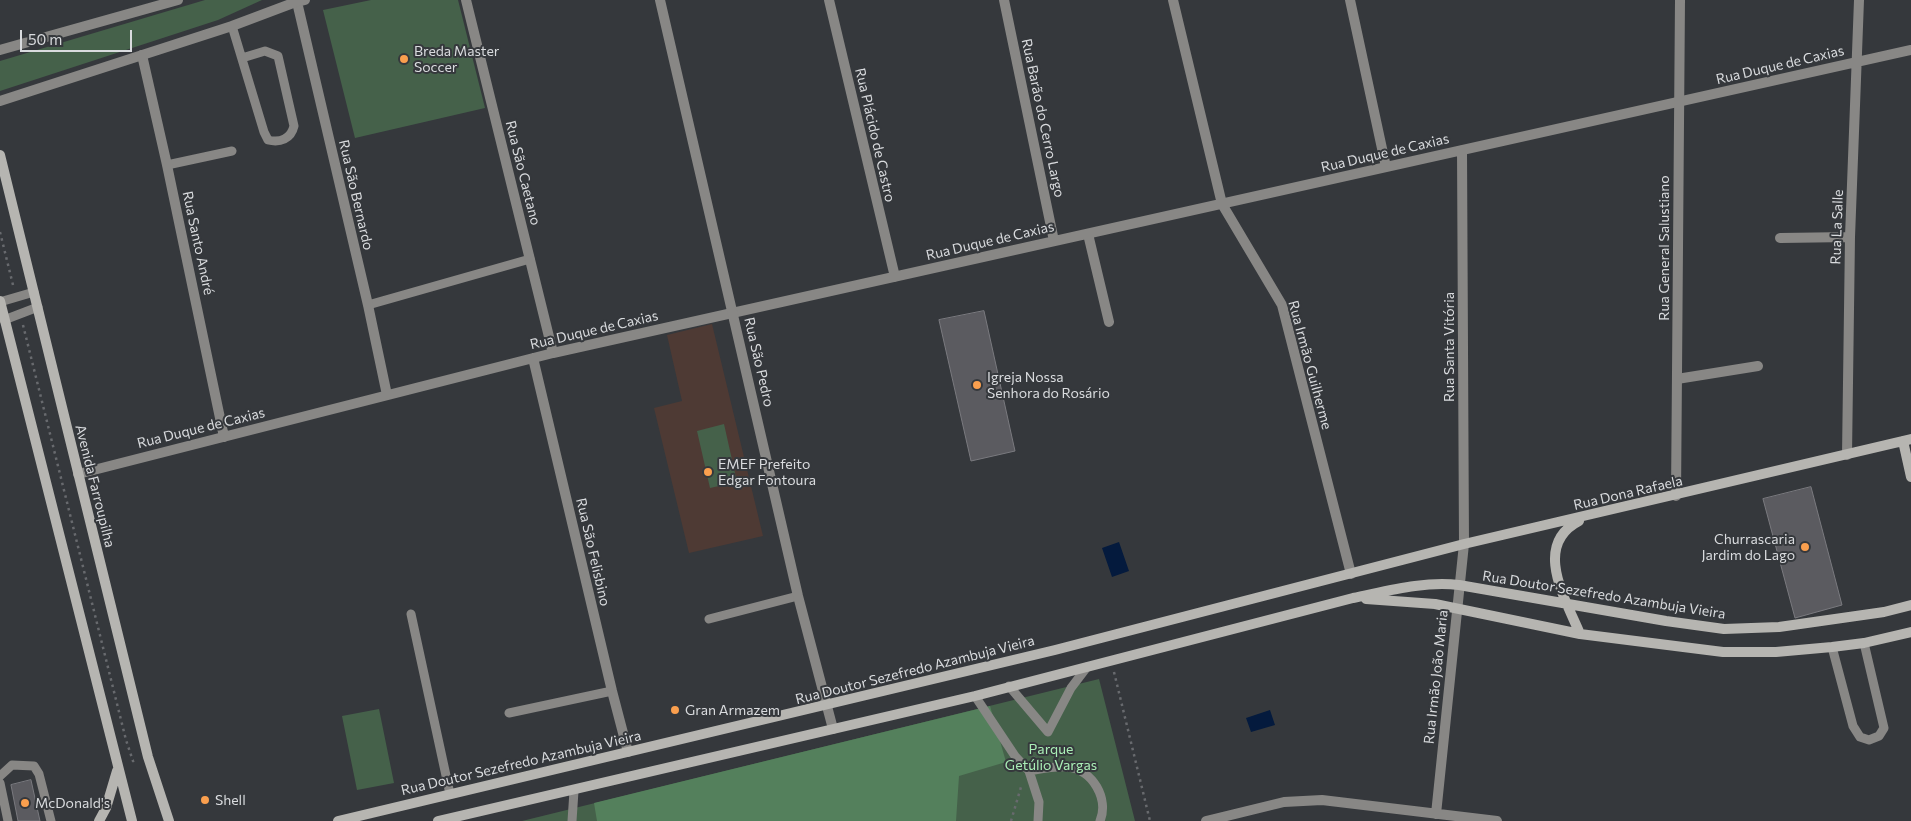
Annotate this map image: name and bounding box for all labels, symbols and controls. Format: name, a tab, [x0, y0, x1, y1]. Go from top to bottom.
scale bar	[22, 20, 135, 52]
text: 50 m	[28, 30, 62, 48]
street label: Rua Barão do Cerro Largo	[1018, 37, 1068, 199]
street label: Rua Duque de Caxias	[1714, 42, 1846, 88]
place label: Breda Master Soccer	[414, 43, 499, 75]
marker: Breda Master Soccer	[398, 53, 410, 65]
street label: Rua Plácido de Castro	[851, 66, 899, 204]
street label: Rua São Caetano	[502, 119, 544, 227]
street label: Rua Duque de Caxias	[1319, 130, 1451, 176]
street label: Rua São Bernardo	[335, 138, 377, 252]
street label: Rua General Salustiano	[1656, 175, 1672, 321]
street label: Rua Santo André	[179, 189, 217, 297]
street label: Rua La Salle	[1827, 189, 1847, 265]
street label: Rua Duque de Caxias	[924, 218, 1056, 264]
street label: Rua Santa Vitória	[1441, 292, 1457, 402]
street label: Rua Irmão Guilherme	[1285, 299, 1335, 431]
street label: Rua Duque de Caxias	[528, 307, 660, 353]
street label: Rua São Pedro	[741, 316, 777, 408]
place label: Igreja Nossa Senhora do Rosário	[987, 369, 1110, 402]
marker: Igreja Nossa Senhora do Rosário	[971, 379, 983, 391]
street label: Rua Duque de Caxias	[135, 404, 267, 452]
street label: Avenida Farroupilha	[72, 423, 118, 549]
place label: EMEF Prefeito Edgar Fontoura	[718, 456, 816, 488]
marker: EMEF Prefeito Edgar Fontoura	[702, 466, 714, 478]
street label: Rua Dona Rafaela	[1572, 472, 1684, 514]
street label: Rua São Felisbino	[572, 496, 614, 608]
place label: Churrascaria Jardim do Lago	[1701, 531, 1795, 564]
marker: Churrascaria Jardim do Lago	[1799, 541, 1811, 553]
street label: Rua Doutor Sezefredo Azambuja Vieira	[1481, 567, 1727, 623]
street label: Rua Irmão João Maria	[1421, 609, 1451, 745]
street label: Rua Doutor Sezefredo Azambuja Vieira	[794, 632, 1036, 708]
place label: Gran Armazem	[685, 702, 780, 718]
marker: Gran Armazem	[669, 704, 681, 716]
street label: Rua Doutor Sezefredo Azambuja Vieira	[399, 727, 643, 799]
park label: Parque Getúlio Vargas	[1005, 741, 1097, 774]
place label: Shell	[215, 792, 246, 808]
marker: Shell	[199, 794, 211, 806]
place label: McDonald's	[35, 795, 110, 811]
marker: McDonald's	[19, 797, 31, 809]

